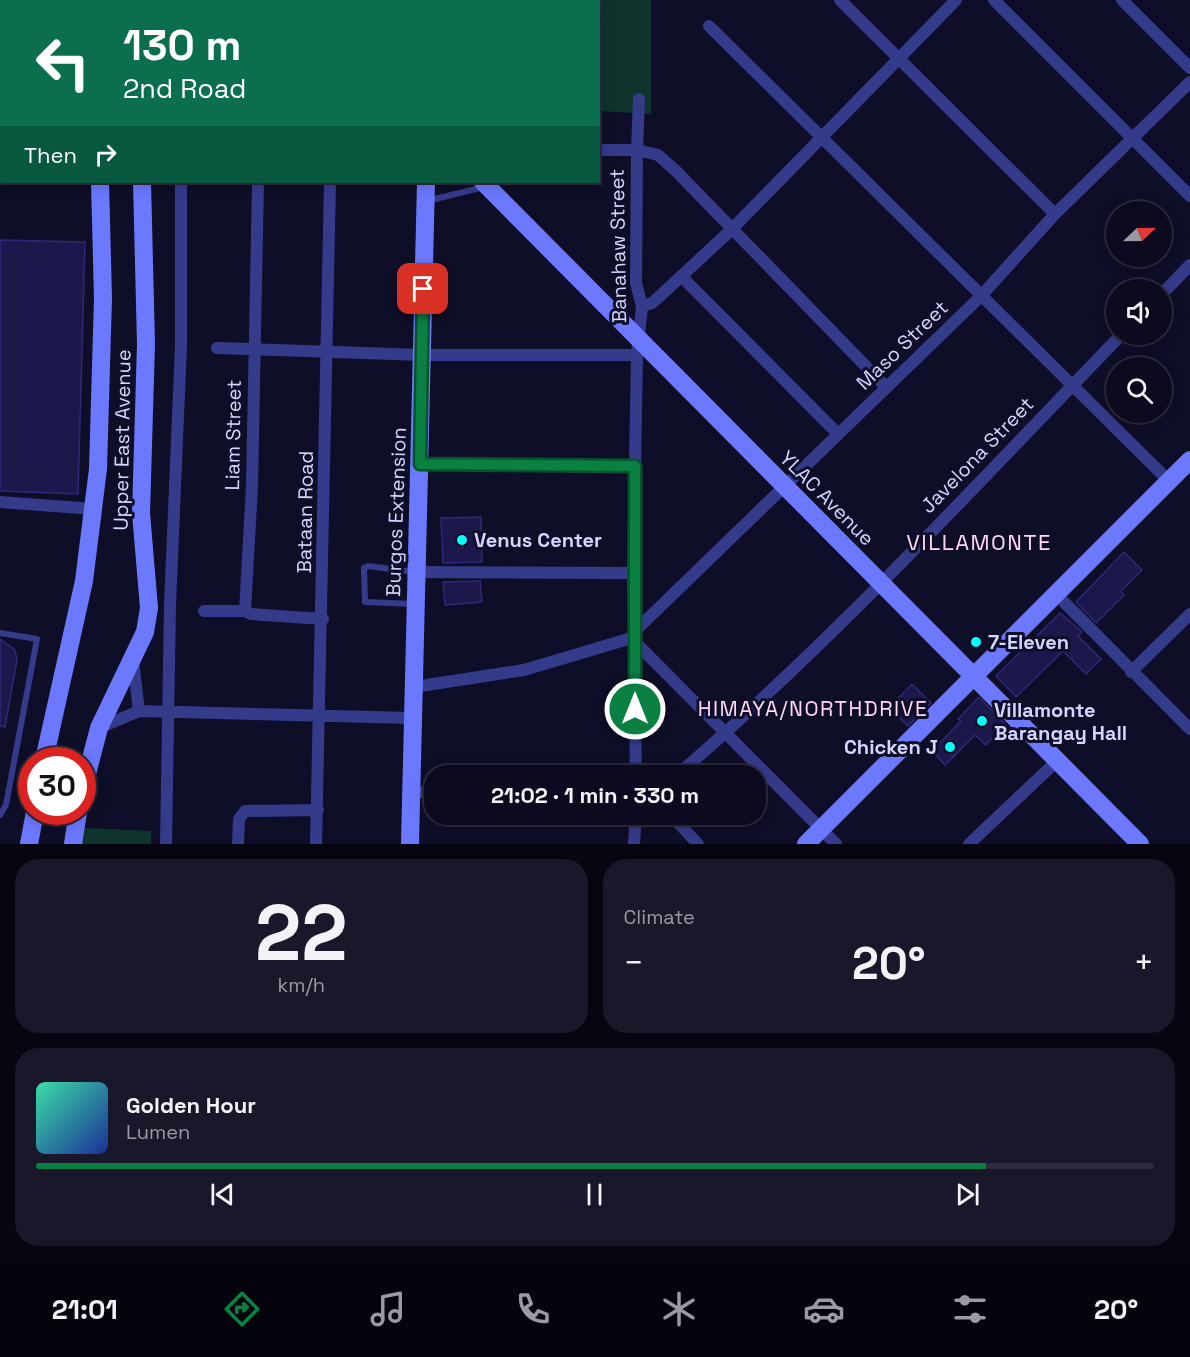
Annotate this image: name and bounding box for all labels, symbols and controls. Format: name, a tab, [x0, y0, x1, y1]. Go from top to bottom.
text: 130 m	[123, 19, 241, 72]
icon: left	[24, 24, 102, 102]
text: 2nd Road	[123, 71, 246, 106]
icon: right	[89, 138, 122, 171]
text: Then	[24, 141, 77, 169]
street label: Banahaw Street	[604, 169, 632, 323]
north arrow	[1106, 201, 1172, 267]
map controls	[1106, 201, 1172, 423]
pin	[397, 263, 448, 314]
icon: arrive	[406, 272, 439, 305]
button: sound	[1106, 279, 1172, 345]
street label: Maso Street	[851, 295, 953, 395]
street label: Upper East Avenue	[107, 349, 137, 531]
button: search	[1106, 357, 1172, 423]
street label: Liam Street	[219, 379, 247, 491]
street label: Javelona Street	[915, 391, 1039, 519]
street label: Burgos Extension	[380, 427, 412, 597]
street label: YLAC Avenue	[774, 445, 880, 551]
street label: Bataan Road	[291, 450, 319, 574]
place label: Venus Center	[474, 527, 602, 553]
district label: VILLAMONTE	[906, 528, 1052, 556]
marker: Venus Center	[455, 533, 469, 547]
place label: 7-Eleven	[988, 629, 1069, 655]
marker: 7-Eleven	[969, 635, 983, 649]
position arrow	[603, 677, 667, 741]
district label: HIMAYA/NORTHDRIVE	[698, 695, 928, 722]
place label: Villamonte Barangay Hall	[994, 697, 1127, 746]
marker: Villamonte Barangay Hall	[975, 714, 989, 728]
place label: Chicken J	[844, 734, 938, 760]
marker: Chicken J	[943, 740, 957, 754]
speed limit sign: 30	[18, 747, 96, 825]
text: 21:02 · 1 min · 330 m	[491, 781, 699, 809]
text: 22	[255, 883, 348, 983]
text: Climate	[624, 904, 695, 930]
text: 20°	[852, 935, 926, 992]
text: −	[624, 942, 644, 984]
text: +	[1134, 942, 1154, 984]
text: km/h	[277, 972, 325, 998]
text: Golden Hour	[126, 1091, 256, 1119]
text: Lumen	[126, 1119, 190, 1145]
icon: previous	[206, 1178, 239, 1211]
icon: pause	[578, 1178, 611, 1211]
icon: next	[951, 1178, 984, 1211]
icon: directions	[221, 1288, 263, 1330]
icon: music	[367, 1288, 409, 1330]
icon: phone	[512, 1288, 554, 1330]
icon: climate	[658, 1288, 700, 1330]
icon: car	[803, 1288, 845, 1330]
icon: filters	[949, 1288, 991, 1330]
text: 21:01	[52, 1292, 118, 1327]
text: 20°	[1094, 1292, 1138, 1327]

